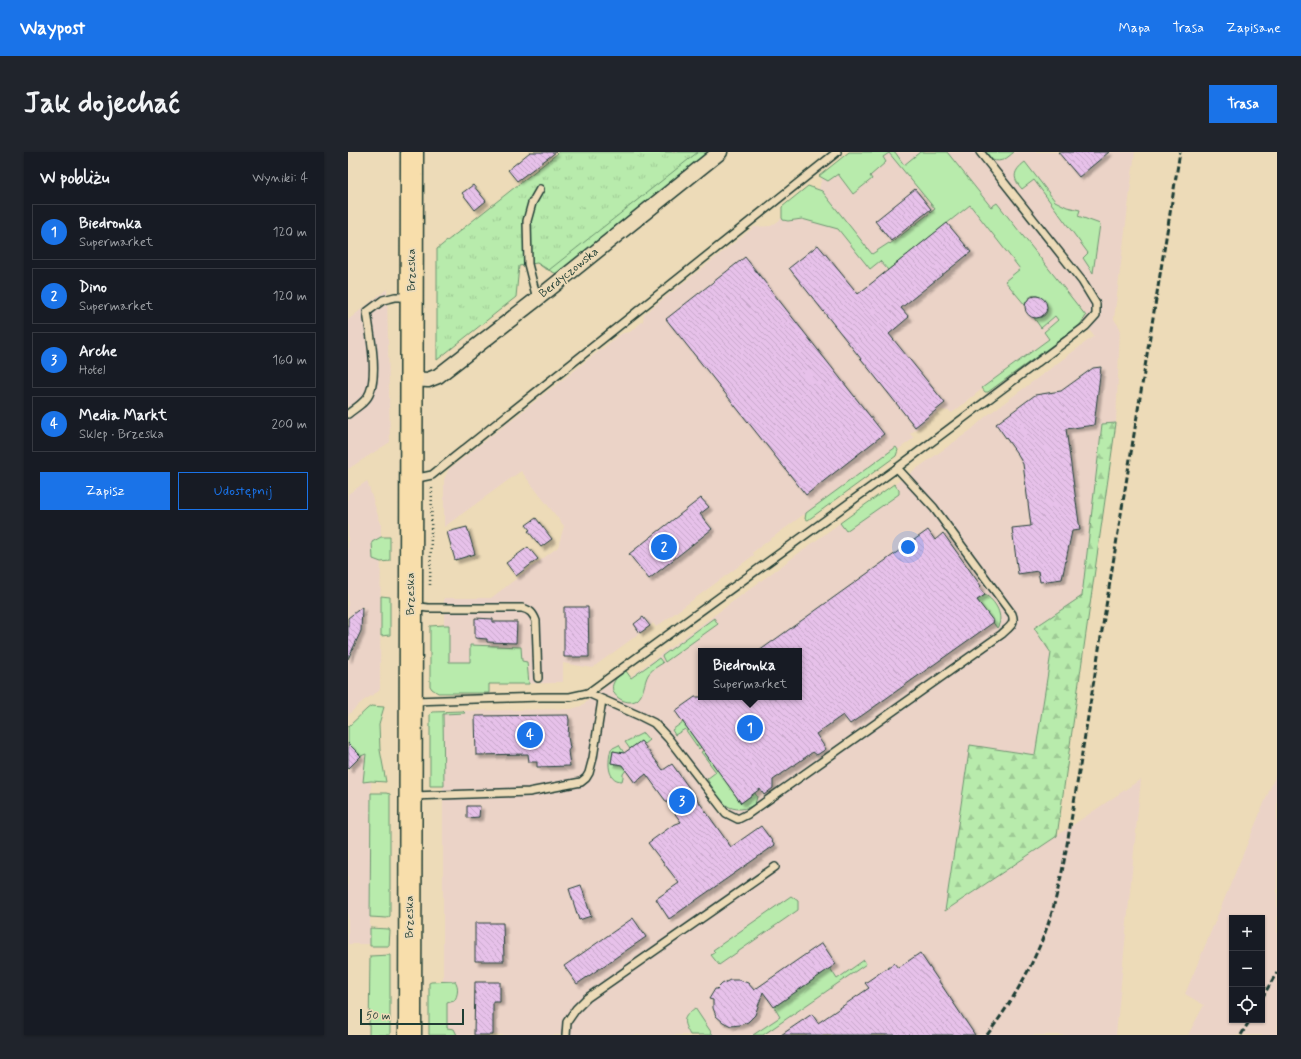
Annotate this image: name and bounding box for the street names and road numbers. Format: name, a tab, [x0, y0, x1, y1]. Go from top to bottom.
street label: Berdyczowska	[536, 244, 602, 302]
street label: Brzeska	[404, 249, 420, 291]
street label: Brzeska	[403, 573, 419, 615]
street label: Brzeska	[402, 896, 418, 938]

